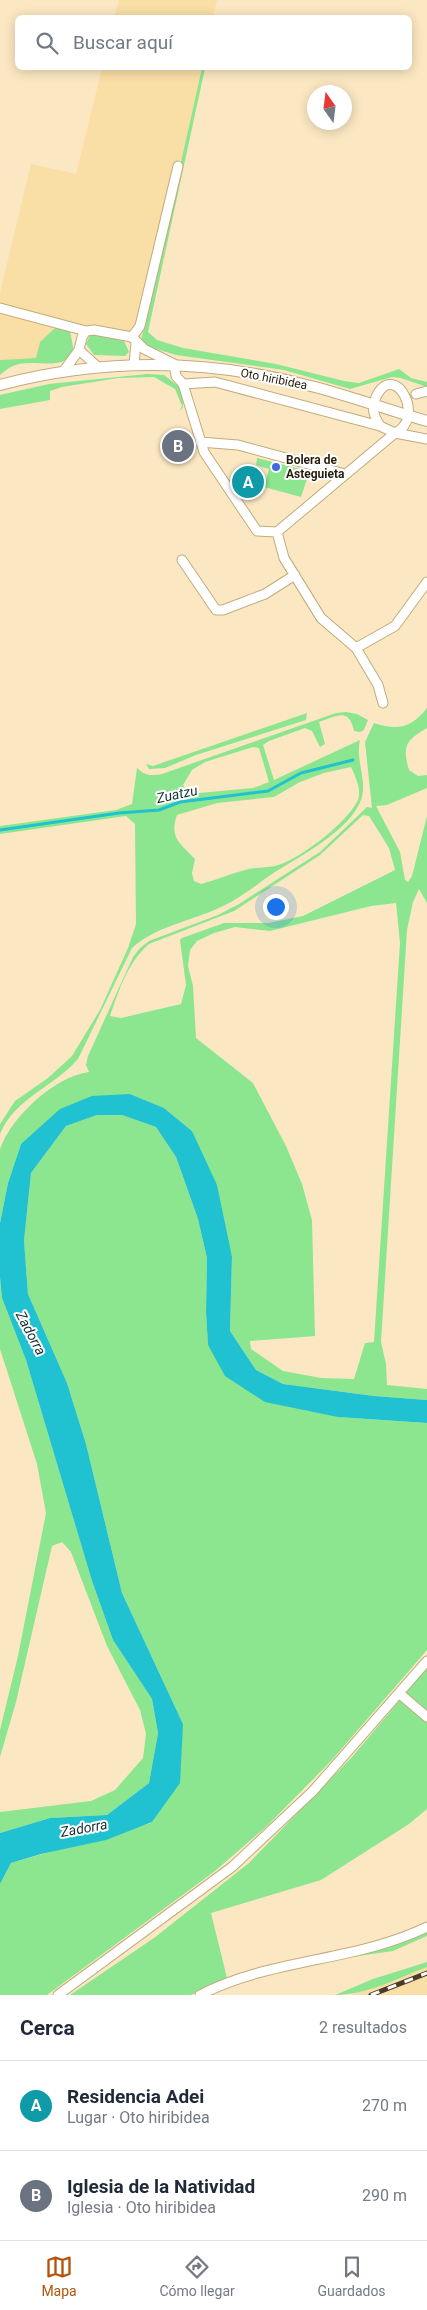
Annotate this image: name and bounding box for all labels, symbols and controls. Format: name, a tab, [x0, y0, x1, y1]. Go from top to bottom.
search box	[15, 15, 412, 70]
icon: search	[33, 29, 61, 57]
text: Buscar aquí	[73, 31, 173, 54]
north arrow	[307, 85, 352, 130]
street label: Oto hiribidea	[239, 366, 309, 392]
pin: B	[162, 427, 194, 465]
place label: Bolera de Asteguieta	[286, 453, 345, 481]
marker: Bolera de Asteguieta	[270, 461, 282, 473]
pin: A	[232, 463, 264, 501]
water label: Zuatzu	[154, 782, 199, 806]
your location	[263, 894, 289, 920]
water label: Zadorra	[12, 1308, 49, 1358]
water label: Zadorra	[58, 1816, 109, 1840]
text: Cerca	[20, 2016, 75, 2040]
text: 2 resultados	[319, 2018, 407, 2037]
text: Residencia Adei	[67, 2085, 204, 2108]
text: A	[31, 2096, 41, 2115]
text: 270 m	[362, 2096, 407, 2115]
text: Lugar · Oto hiribidea	[67, 2108, 210, 2127]
text: Iglesia de la Natividad	[67, 2175, 255, 2198]
text: B	[31, 2186, 41, 2205]
text: 290 m	[362, 2186, 407, 2205]
text: Iglesia · Oto hiribidea	[67, 2198, 216, 2217]
tab: Mapa	[41, 2253, 77, 2299]
tab: Cómo llegar	[159, 2253, 235, 2299]
tab: Guardados	[318, 2253, 386, 2299]

